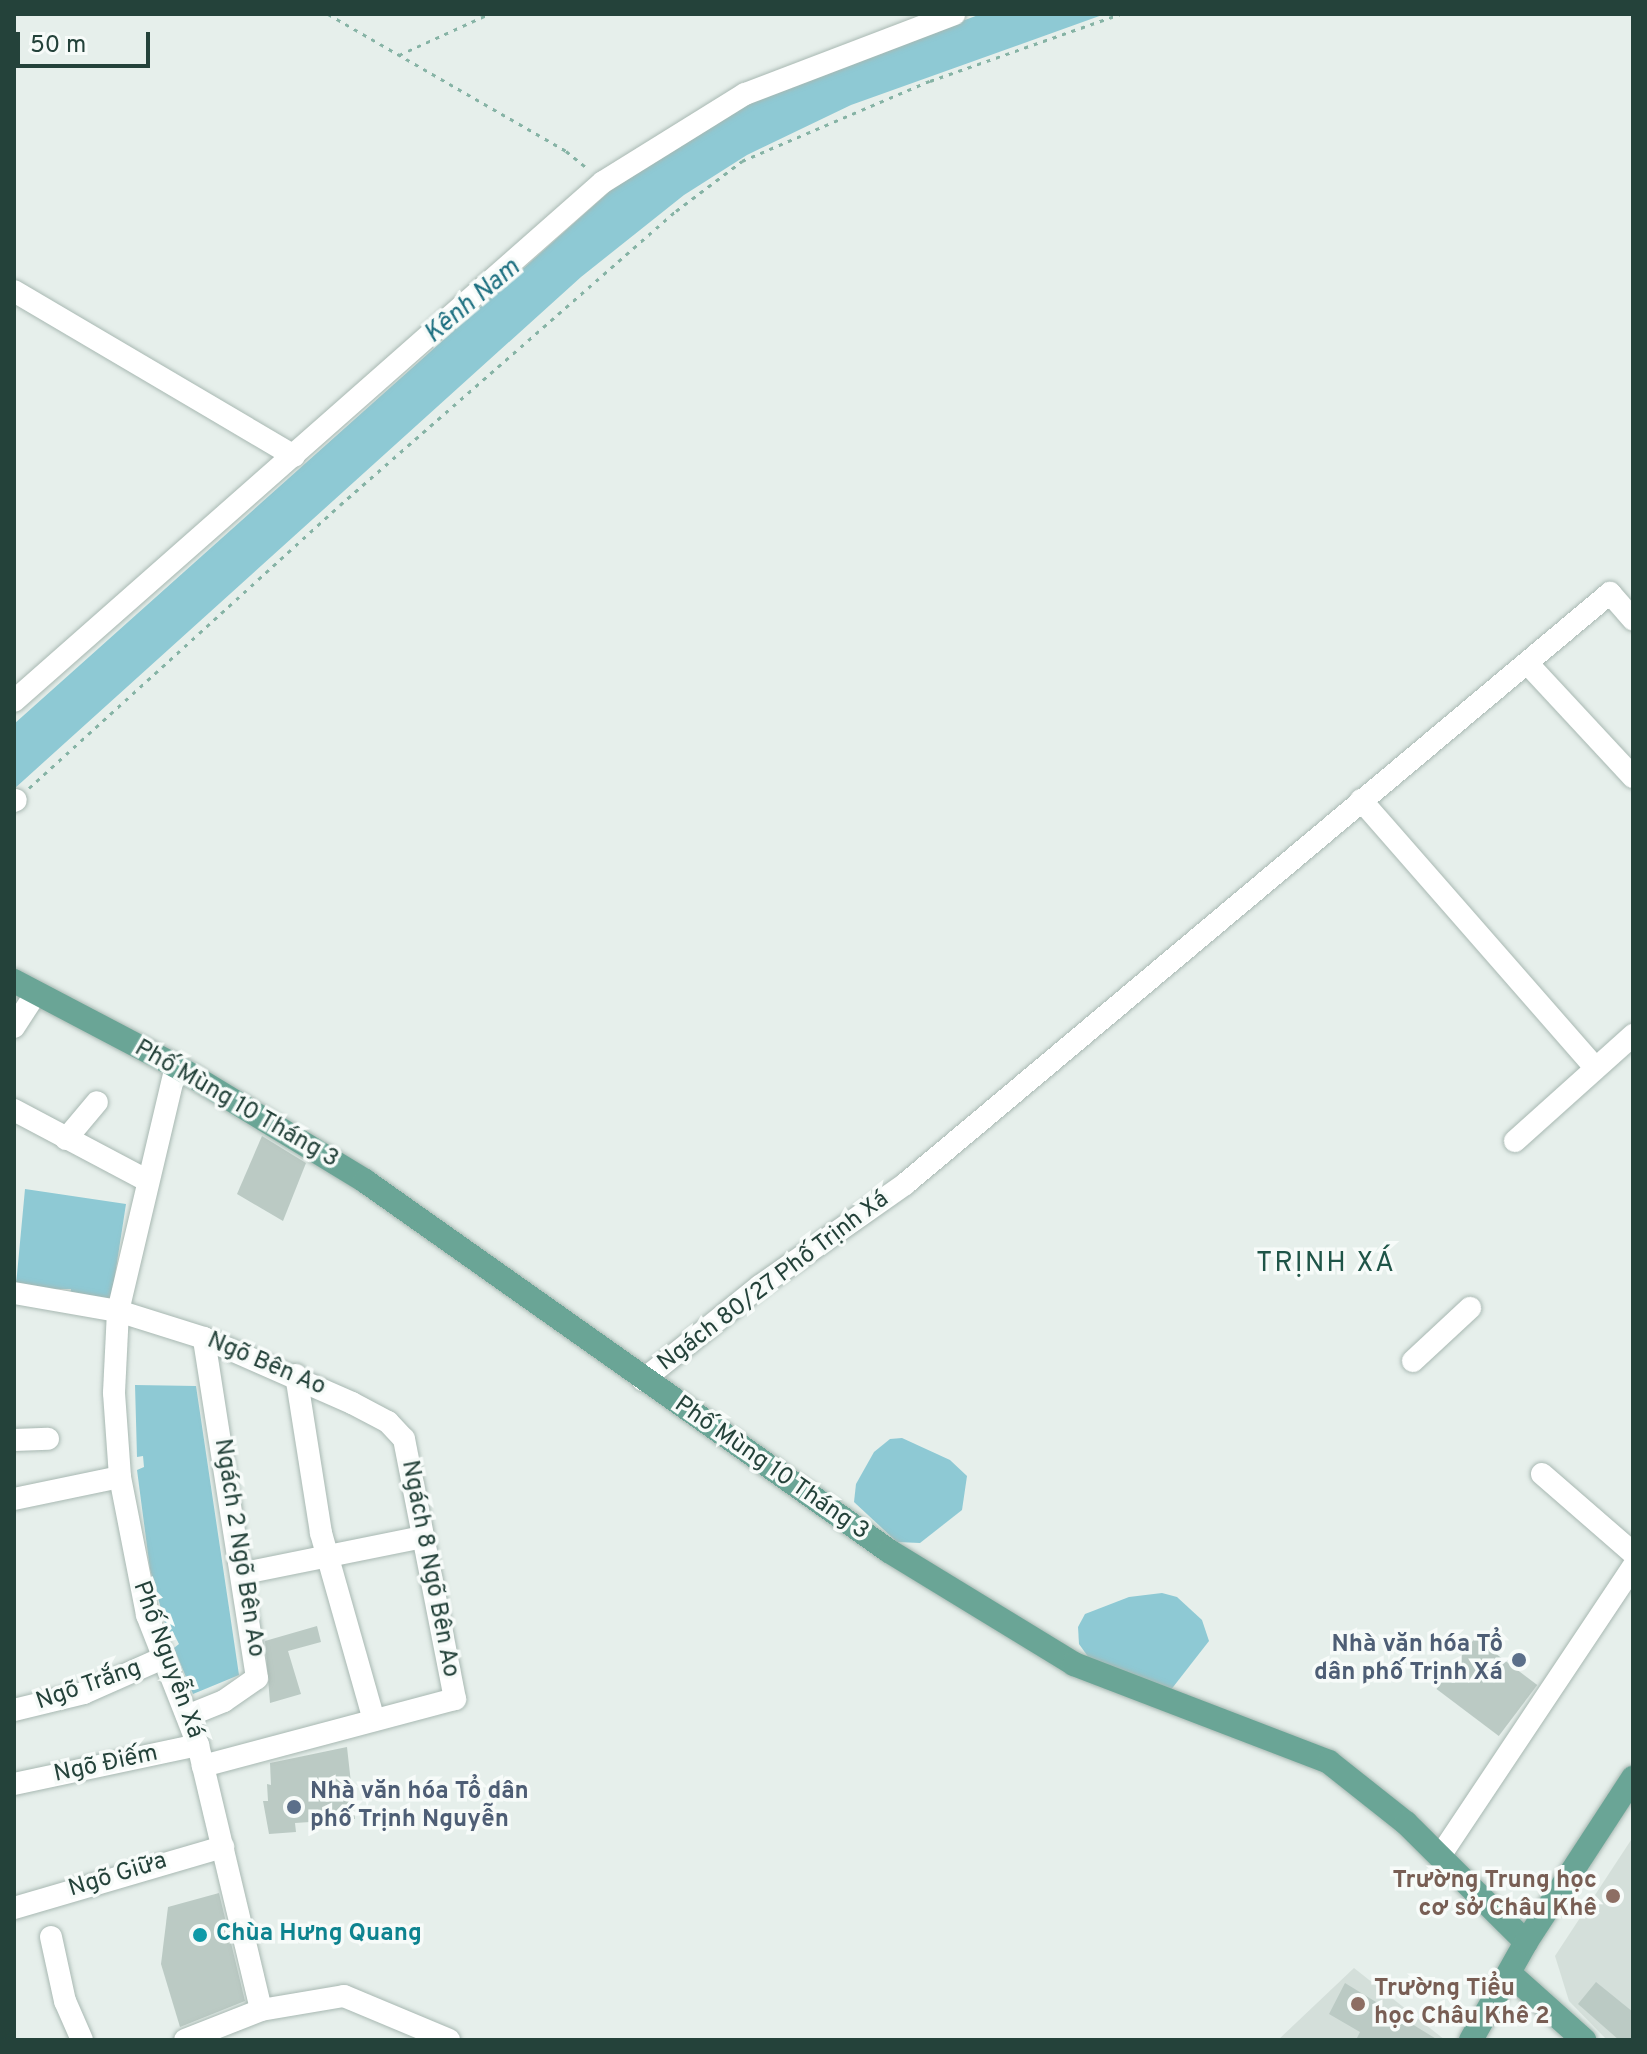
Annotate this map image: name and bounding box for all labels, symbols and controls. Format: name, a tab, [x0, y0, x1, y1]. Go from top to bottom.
scale bar	[20, 16, 154, 66]
text: 50 m	[30, 31, 86, 61]
water label: Kênh Nam	[419, 253, 527, 351]
street label: Phố Mùng 10 Tháng 3	[128, 1035, 344, 1175]
street label: Ngách 80/27 Phố Trịnh Xá	[652, 1185, 896, 1379]
district label: TRỊNH XÁ	[1256, 1247, 1396, 1281]
street label: Ngõ Bên Ao	[202, 1327, 330, 1403]
street label: Phố Mùng 10 Tháng 3	[668, 1391, 874, 1547]
street label: Ngách 2 Ngõ Bên Ao	[206, 1436, 270, 1660]
street label: Ngách 8 Ngõ Bên Ao	[394, 1458, 464, 1680]
street label: Phố Nguyễn Xá	[125, 1578, 209, 1742]
place label: Nhà văn hóa Tổ dân phố Trịnh Xá	[1314, 1632, 1503, 1688]
marker: Nhà văn hóa Tổ dân phố Trịnh Xá	[1510, 1651, 1528, 1669]
street label: Ngõ Trắng	[32, 1654, 146, 1718]
street label: Ngõ Điếm	[51, 1740, 161, 1790]
place label: Nhà văn hóa Tổ dân phố Trịnh Nguyễn	[310, 1779, 529, 1835]
marker: Nhà văn hóa Tổ dân phố Trịnh Nguyễn	[285, 1798, 303, 1816]
street label: Ngõ Giữa	[65, 1847, 171, 1905]
place label: Trường Trung học cơ sở Châu Khê	[1393, 1868, 1597, 1924]
marker: Trường Trung học cơ sở Châu Khê	[1604, 1887, 1622, 1905]
place label: Chùa Hưng Quang	[216, 1921, 422, 1949]
marker: Chùa Hưng Quang	[191, 1926, 209, 1944]
place label: Trường Tiểu học Châu Khê 2	[1374, 1976, 1550, 2032]
marker: Trường Tiểu học Châu Khê 2	[1349, 1995, 1367, 2013]

